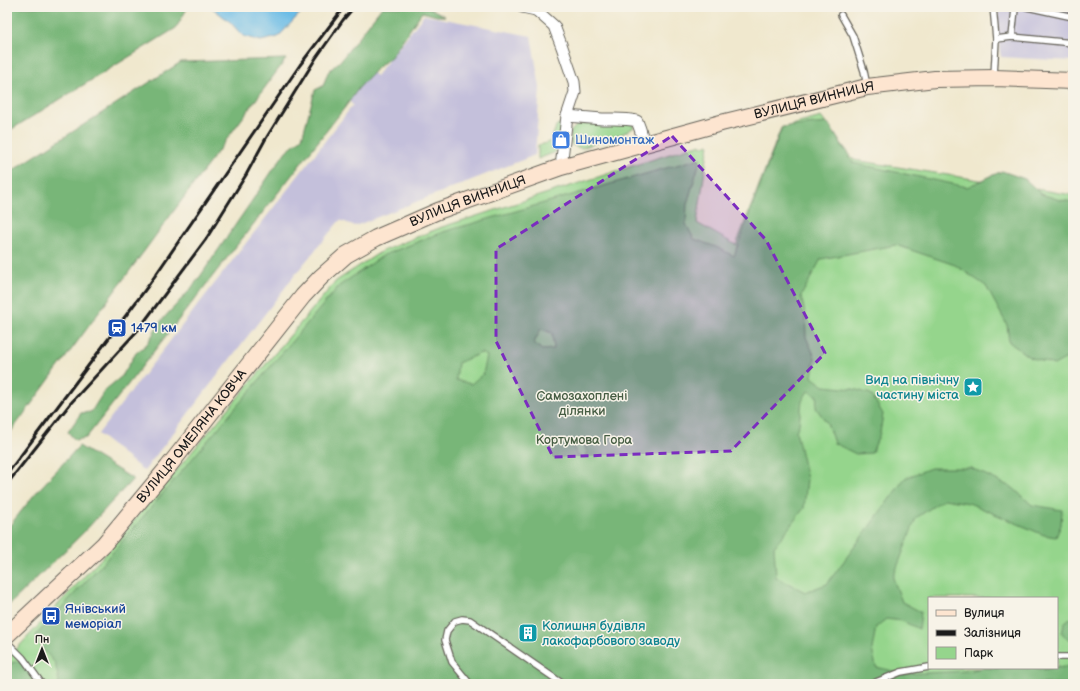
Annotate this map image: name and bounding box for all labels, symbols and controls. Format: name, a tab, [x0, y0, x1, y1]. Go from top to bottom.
street label: ВУЛИЦЯ ВИННИЦЯ	[752, 78, 875, 123]
shop icon: Шиномонтаж	[550, 129, 572, 151]
place label: Шиномонтаж	[575, 132, 655, 148]
street label: ВУЛИЦЯ ВИННИЦЯ	[407, 172, 528, 230]
station icon: 1479 км	[106, 317, 128, 339]
place label: 1479 км	[131, 320, 177, 336]
street label: ВУЛИЦЯ ОМЕЛЯНА КОВЧА	[133, 366, 250, 506]
place label: Вид на північну частину міста	[865, 372, 959, 403]
place icon: Вид на північну частину міста	[962, 376, 984, 398]
park label: Самозахоплені ділянки	[537, 388, 627, 419]
park label: Кортумова Гора	[536, 432, 633, 448]
legend	[928, 597, 1058, 669]
place label: Янівський меморіал	[65, 601, 126, 632]
bus stop icon: Янівський меморіал	[40, 605, 62, 627]
text: Вулиця	[964, 606, 1005, 621]
place label: Колишня будівля лакофарбового заводу	[542, 618, 680, 649]
building icon: Колишня будівля лакофарбового заводу	[517, 622, 539, 644]
text: Залізниця	[964, 626, 1021, 641]
north arrow	[22, 629, 62, 669]
text: Пн	[35, 633, 49, 646]
text: Парк	[964, 646, 994, 661]

